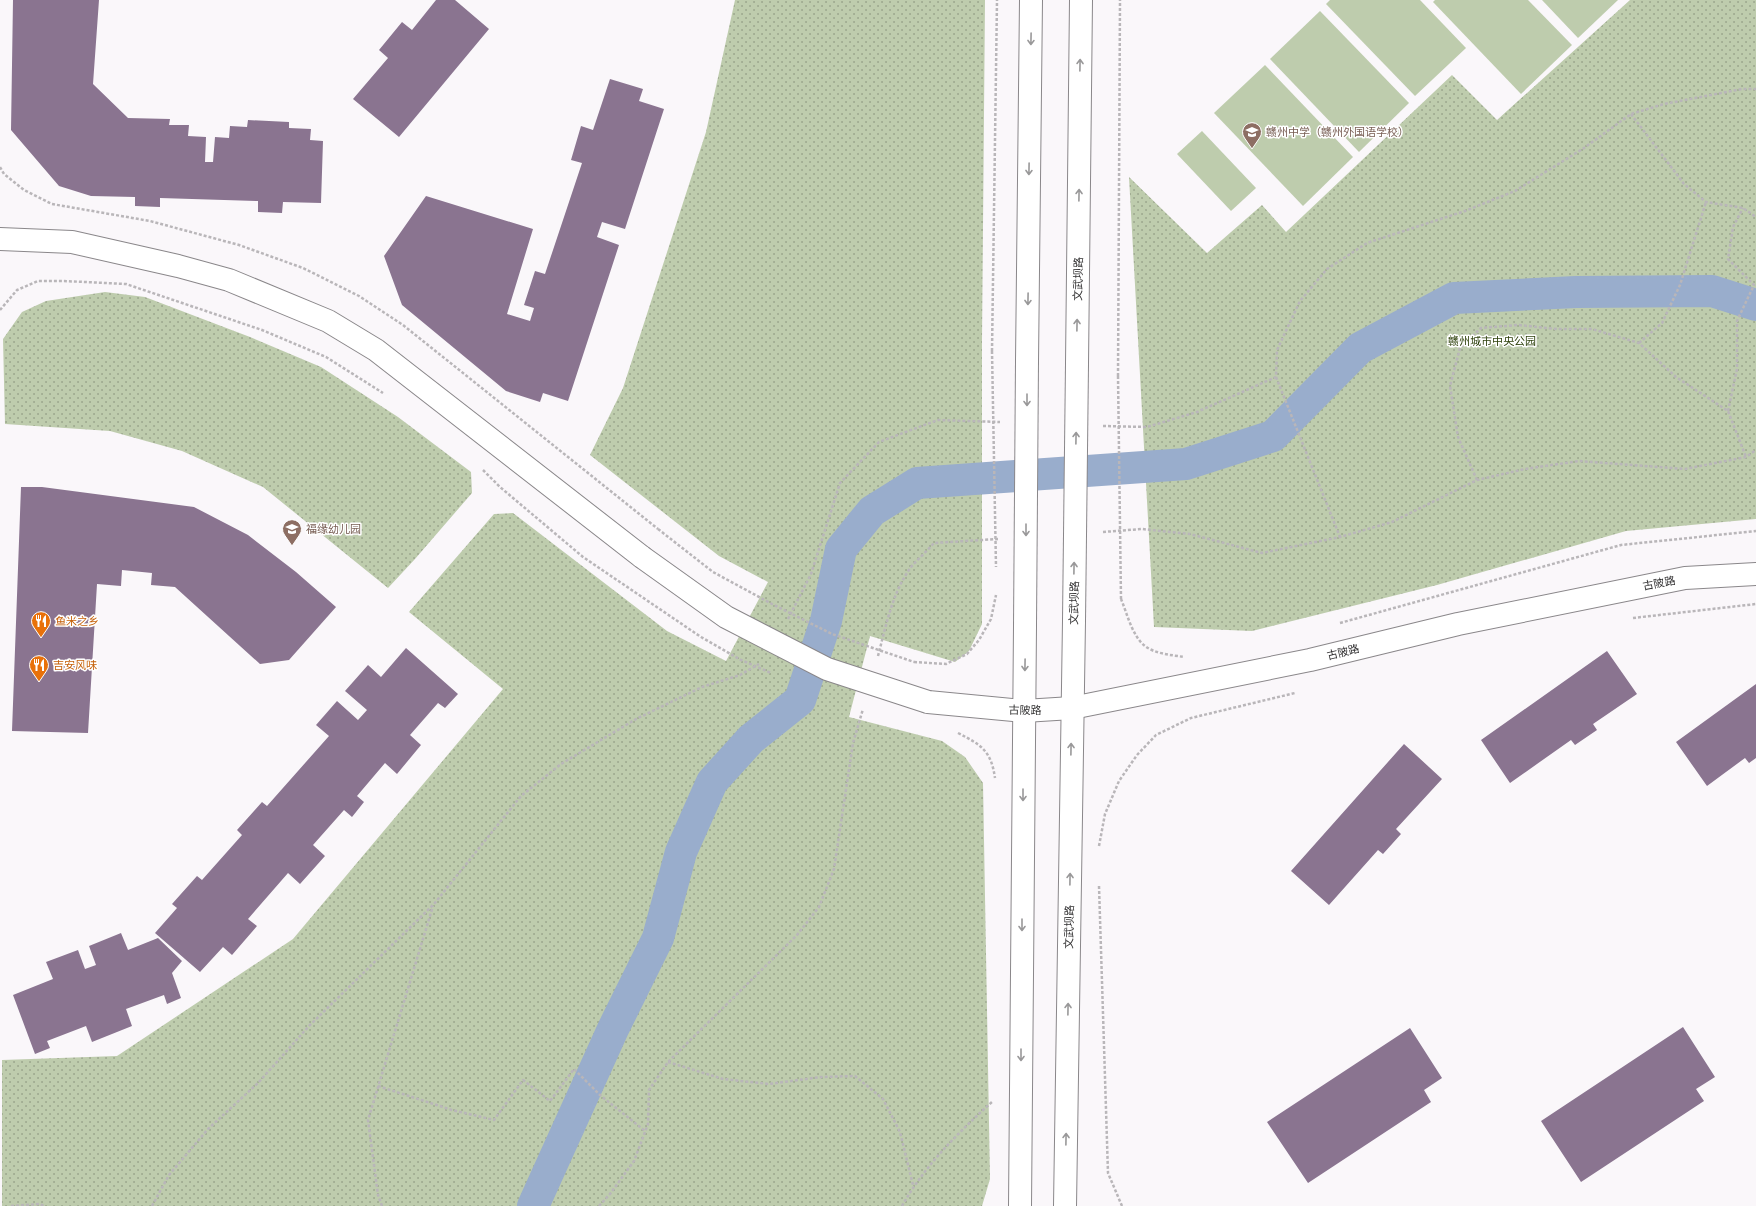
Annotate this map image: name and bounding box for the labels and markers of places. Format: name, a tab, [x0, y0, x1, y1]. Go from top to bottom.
school or university icon: 赣州中学（赣州外国语学校）	[1241, 121, 1263, 149]
place label: 赣州中学（赣州外国语学校）	[1266, 124, 1409, 140]
school or university icon: 福缘幼儿园	[281, 518, 303, 546]
place label: 福缘幼儿园	[306, 521, 361, 537]
restaurant icon: 鱼米之乡	[30, 610, 52, 638]
place label: 鱼米之乡	[55, 613, 99, 629]
restaurant icon: 吉安风味	[28, 654, 50, 682]
place label: 吉安风味	[53, 657, 97, 673]

